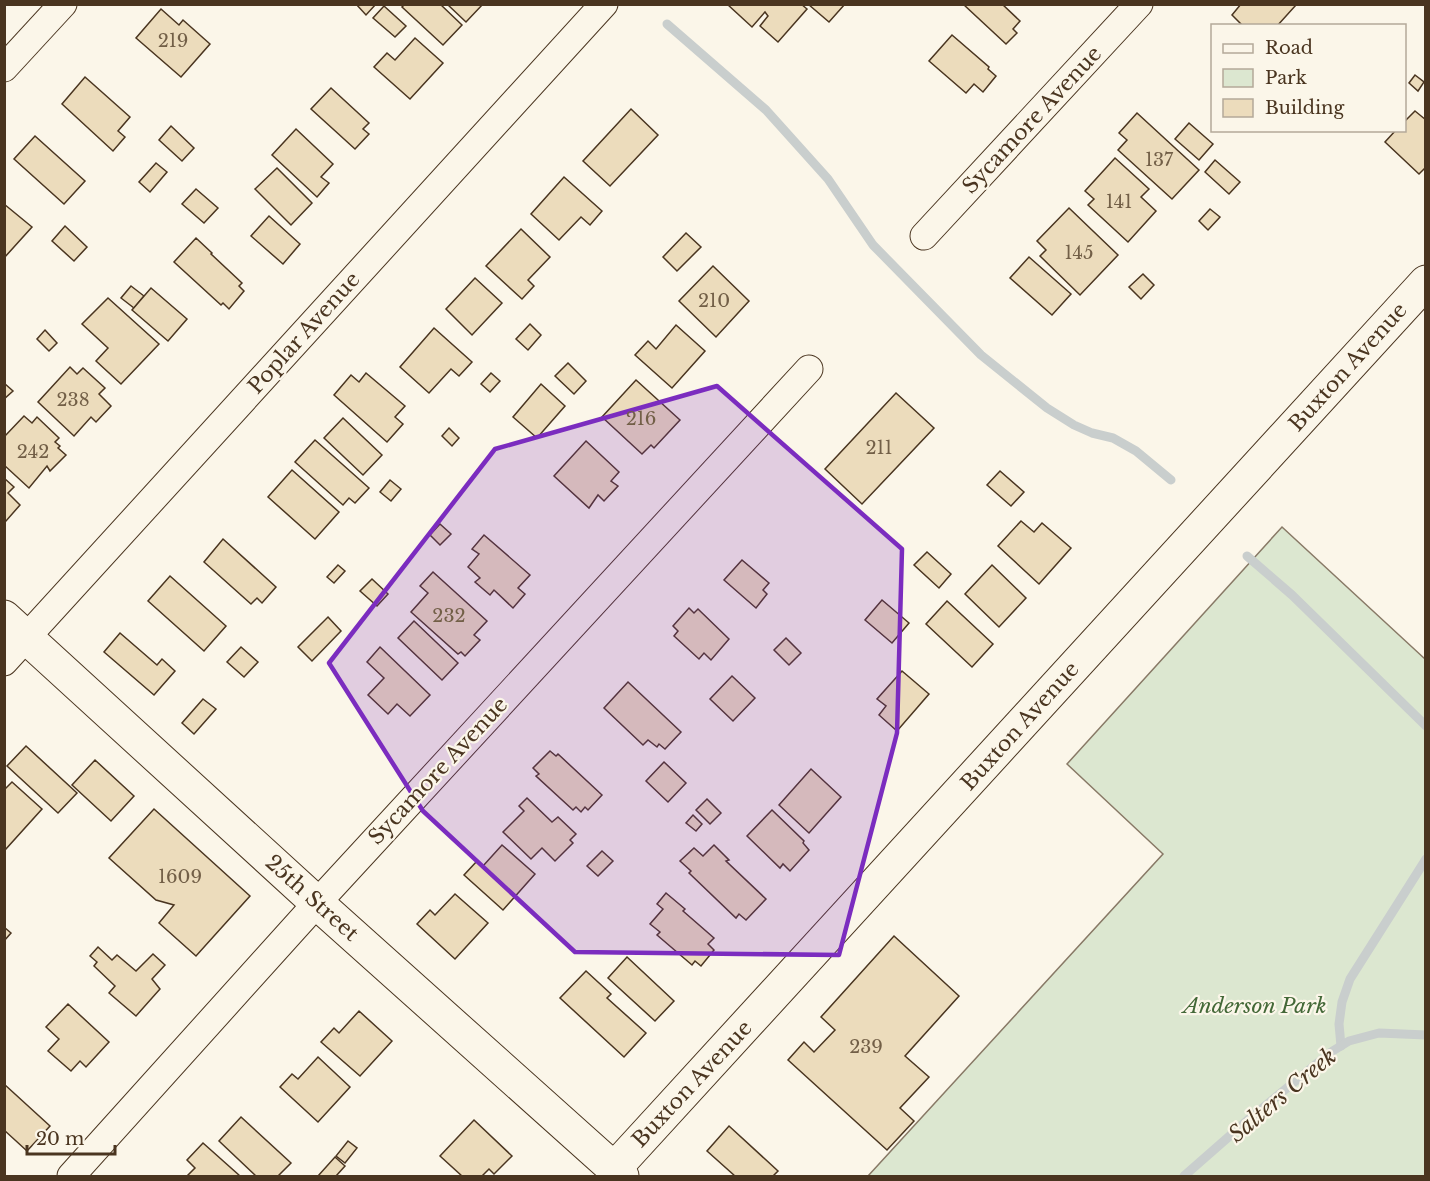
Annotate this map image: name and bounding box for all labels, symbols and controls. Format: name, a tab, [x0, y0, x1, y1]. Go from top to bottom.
legend	[1211, 24, 1406, 132]
house number: 219	[158, 30, 188, 52]
text: Road	[1265, 37, 1313, 59]
street label: Sycamore Avenue	[957, 41, 1107, 199]
text: Park	[1265, 67, 1307, 89]
text: Building	[1265, 97, 1344, 119]
house number: 137	[1145, 149, 1174, 171]
house number: 141	[1106, 191, 1132, 213]
house number: 145	[1065, 242, 1093, 264]
street label: Poplar Avenue	[243, 267, 365, 399]
house number: 210	[698, 290, 730, 312]
street label: Buxton Avenue	[1283, 297, 1413, 437]
house number: 238	[56, 389, 90, 411]
house number: 216	[626, 408, 656, 430]
house number: 211	[865, 437, 893, 459]
house number: 242	[17, 441, 49, 463]
house number: 232	[432, 605, 466, 627]
street label: Buxton Avenue	[955, 656, 1085, 796]
street label: Sycamore Avenue	[363, 692, 513, 850]
street label: 25th Street	[260, 849, 364, 947]
house number: 1609	[158, 866, 202, 888]
park label: Anderson Park	[1180, 993, 1327, 1019]
street label: Buxton Avenue	[627, 1015, 757, 1153]
house number: 239	[849, 1036, 883, 1058]
water label: Salters Creek	[1223, 1043, 1342, 1148]
scale bar	[27, 1118, 116, 1156]
text: 20 m	[36, 1128, 84, 1150]

